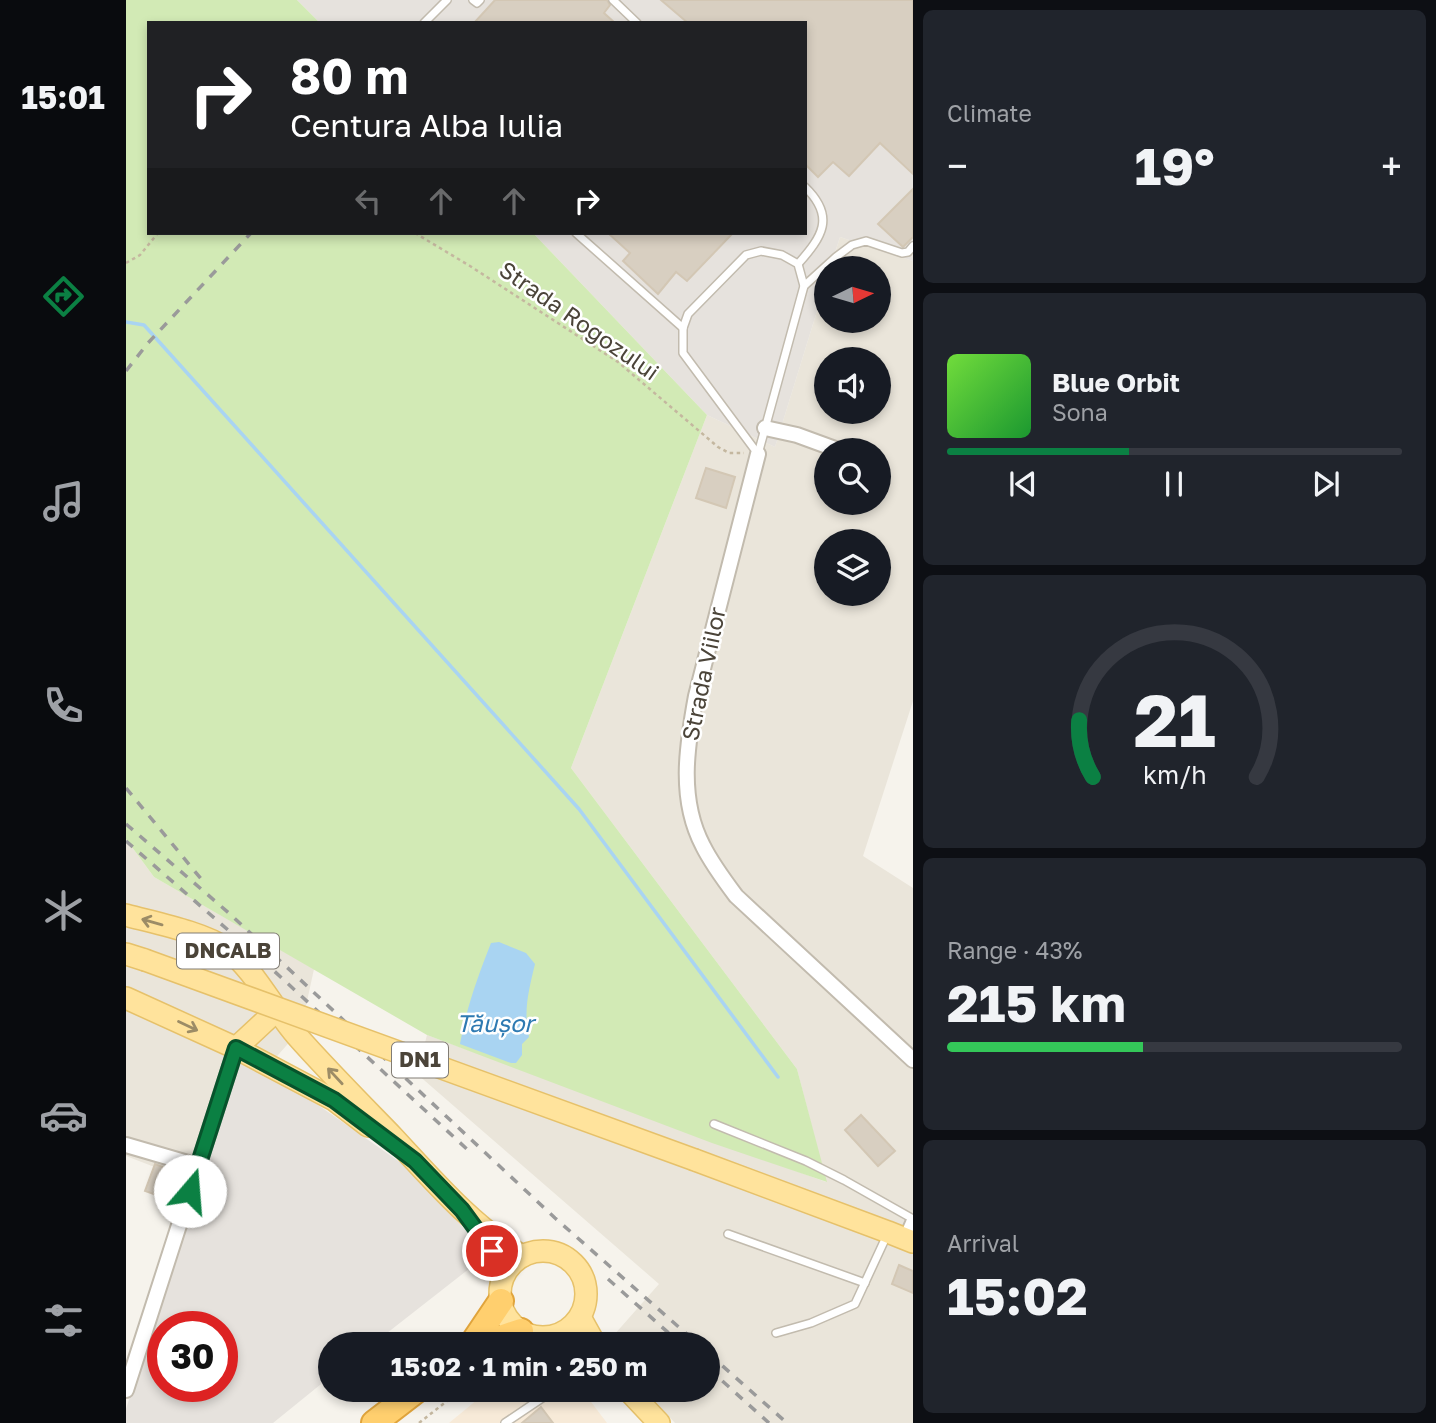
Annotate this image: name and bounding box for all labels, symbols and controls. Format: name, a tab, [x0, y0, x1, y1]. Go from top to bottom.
text: 80 m	[290, 46, 408, 105]
icon: right	[175, 49, 266, 140]
text: 15:01	[21, 78, 105, 116]
text: Climate	[947, 99, 1032, 127]
text: Centura Alba Iulia	[290, 106, 563, 144]
text: 19°	[1134, 134, 1215, 196]
text: −	[947, 143, 968, 188]
text: +	[1381, 143, 1402, 188]
icon: left	[349, 182, 387, 220]
icon: ahead	[422, 182, 460, 220]
icon: ahead	[495, 182, 533, 220]
icon: right	[568, 182, 606, 220]
street label: Strada Rogozului	[494, 255, 665, 386]
north arrow	[814, 256, 891, 332]
map controls	[814, 256, 891, 606]
icon: directions	[39, 272, 88, 321]
button: sound	[814, 347, 891, 424]
text: Blue Orbit	[1052, 367, 1180, 398]
text: Sona	[1052, 398, 1108, 426]
button: search	[814, 438, 891, 515]
icon: previous	[1004, 465, 1042, 503]
icon: pause	[1155, 465, 1193, 503]
icon: next	[1307, 465, 1345, 503]
icon: music	[39, 477, 88, 526]
button: layers	[814, 529, 891, 606]
street label: Strada Viilor	[675, 604, 731, 743]
text: 21	[1134, 677, 1215, 764]
icon: phone	[39, 681, 88, 730]
text: km/h	[1143, 759, 1206, 790]
icon: climate	[39, 886, 88, 935]
one-way arrow	[141, 915, 163, 928]
road number: DNCALB	[177, 934, 279, 968]
text: Range · 43%	[947, 936, 1082, 964]
text: 215 km	[947, 971, 1126, 1033]
water label: Tăușor	[456, 1008, 537, 1038]
one-way arrow	[177, 1020, 198, 1033]
road number: DN1	[392, 1042, 448, 1078]
one-way arrow	[326, 1068, 343, 1085]
icon: car	[39, 1091, 88, 1140]
position arrow	[153, 1154, 227, 1228]
pin	[462, 1221, 522, 1281]
text: Arrival	[947, 1229, 1019, 1257]
icon: arrive	[473, 1232, 511, 1270]
text: 15:02	[947, 1264, 1088, 1326]
icon: filters	[39, 1296, 88, 1345]
speed limit sign: 30	[147, 1311, 238, 1402]
text: 15:02 · 1 min · 250 m	[391, 1351, 647, 1382]

